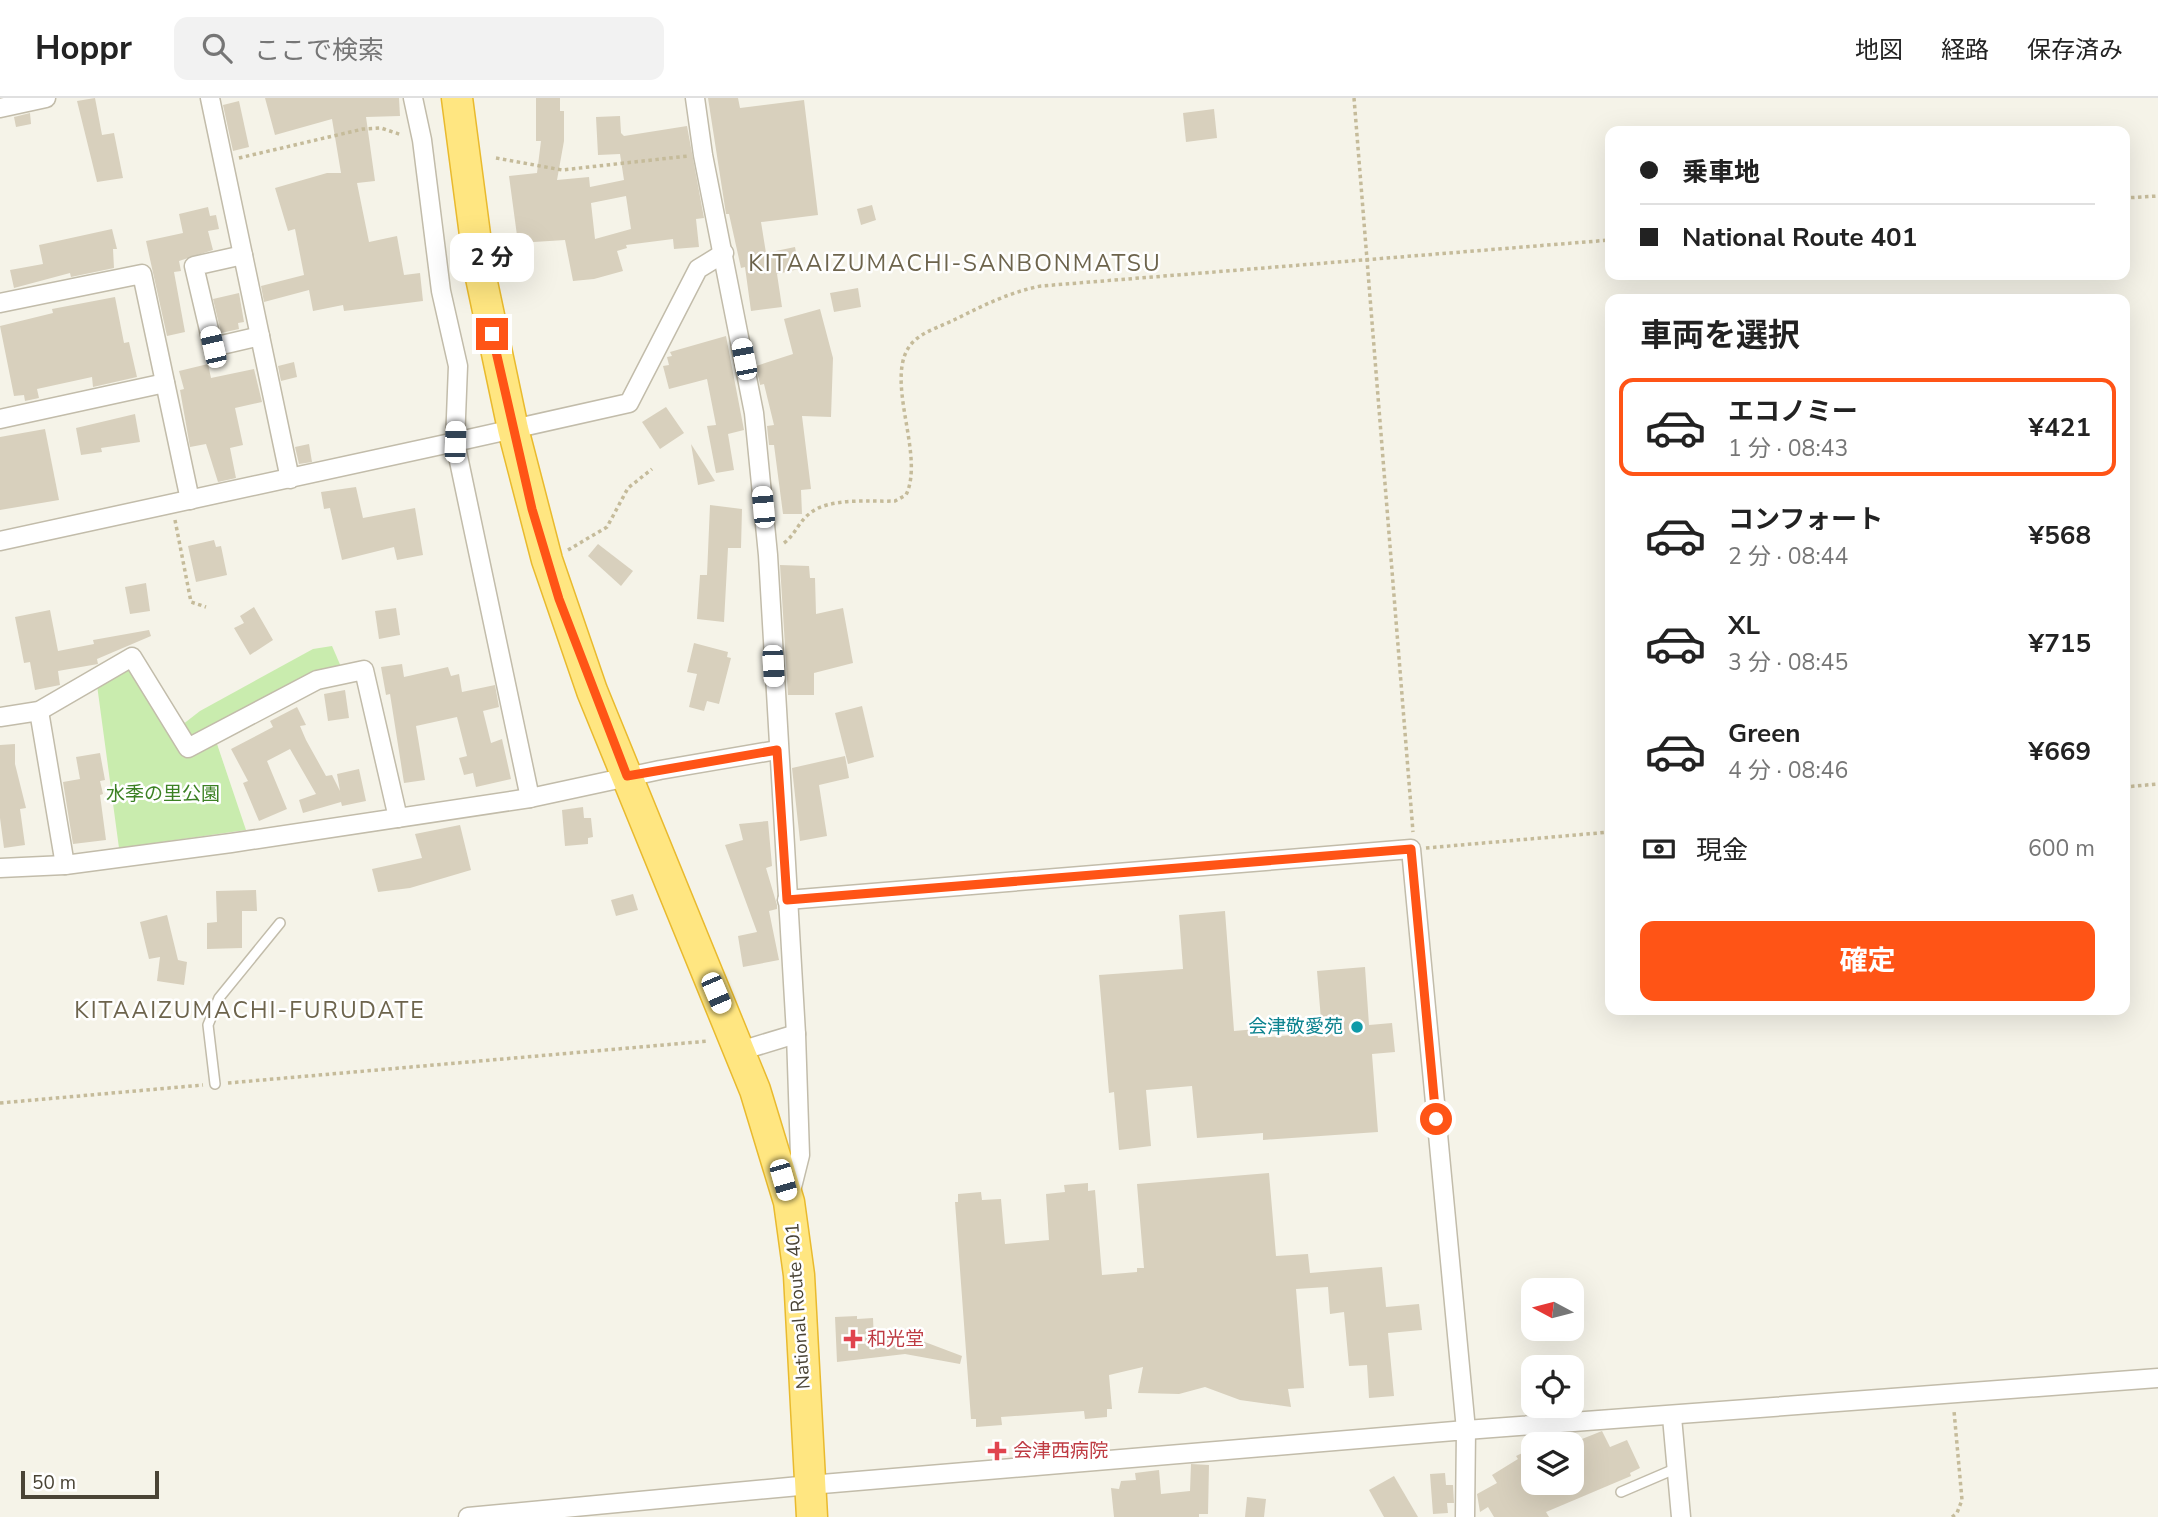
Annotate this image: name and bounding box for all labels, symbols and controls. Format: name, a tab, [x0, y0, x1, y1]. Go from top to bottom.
search box	[174, 17, 664, 80]
text: Hoppr	[35, 26, 132, 71]
icon: search	[198, 29, 236, 67]
text: ここで検索	[254, 33, 384, 68]
text: 地図	[1855, 34, 1903, 66]
text: 経路	[1941, 34, 1989, 66]
text: 保存済み	[2027, 34, 2123, 66]
text: 乗車地	[1682, 155, 1760, 190]
text: National Route 401	[1682, 220, 1917, 255]
callout: 2 分	[450, 232, 534, 282]
text: 2 分	[470, 242, 514, 273]
district label: KITAAIZUMACHI-SANBONMATSU	[748, 248, 1162, 279]
text: 車両を選択	[1640, 314, 1800, 357]
route end	[476, 318, 508, 350]
car	[199, 324, 228, 370]
car	[730, 336, 759, 382]
text: エコノミー	[1728, 394, 1858, 429]
icon: car	[1644, 396, 1707, 459]
text: ¥421	[2029, 410, 2091, 445]
car	[444, 421, 467, 463]
text: 1 分 · 08:43	[1728, 433, 1848, 464]
car	[751, 485, 776, 529]
text: コンフォート	[1728, 502, 1883, 537]
icon: car	[1644, 504, 1707, 567]
text: ¥568	[2029, 518, 2091, 553]
text: 2 分 · 08:44	[1728, 541, 1848, 572]
text: XL	[1728, 608, 1760, 643]
icon: car	[1644, 612, 1707, 675]
text: ¥715	[2029, 626, 2091, 661]
car	[762, 644, 785, 688]
text: 3 分 · 08:45	[1728, 647, 1848, 678]
text: Green	[1728, 716, 1801, 751]
icon: car	[1644, 720, 1707, 783]
text: ¥669	[2029, 734, 2091, 769]
text: 4 分 · 08:46	[1728, 755, 1848, 786]
park label: 水季の里公園	[106, 781, 220, 807]
icon: cash	[1640, 830, 1678, 868]
text: 現金	[1696, 833, 1748, 868]
text: 600 m	[2028, 833, 2095, 864]
button: 確定	[1640, 921, 2095, 1001]
car	[699, 970, 734, 1016]
district label: KITAAIZUMACHI-FURUDATE	[74, 995, 426, 1026]
place label: 会津敬愛苑	[1248, 1014, 1343, 1040]
marker: 会津敬愛苑	[1349, 1019, 1365, 1035]
route start	[1420, 1103, 1452, 1135]
car	[768, 1157, 799, 1203]
street label: National Route 401	[779, 1222, 817, 1390]
north arrow	[1521, 1278, 1584, 1340]
map controls	[1521, 1278, 1584, 1495]
place label: 和光堂	[867, 1326, 924, 1352]
marker: 和光堂	[845, 1331, 861, 1347]
button: locate	[1521, 1355, 1584, 1418]
button: layers	[1521, 1432, 1584, 1495]
place label: 会津西病院	[1013, 1438, 1108, 1464]
marker: 会津西病院	[987, 1441, 1007, 1461]
scale bar	[21, 1468, 159, 1500]
text: 50 m	[32, 1470, 76, 1496]

